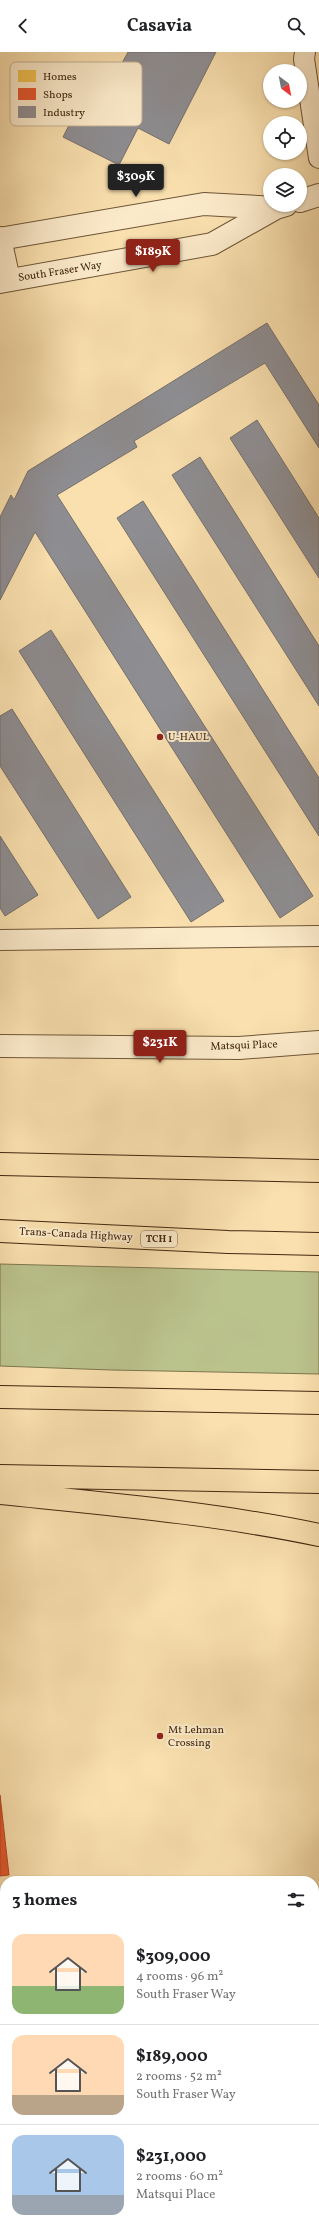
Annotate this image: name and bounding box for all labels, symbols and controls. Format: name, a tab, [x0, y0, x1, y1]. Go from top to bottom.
text: Casavia	[127, 14, 192, 39]
icon: back	[12, 15, 34, 37]
icon: search	[285, 15, 307, 37]
legend	[10, 62, 142, 126]
north arrow	[263, 64, 307, 108]
map controls	[263, 64, 307, 212]
text: Homes	[43, 70, 77, 85]
text: Shops	[43, 88, 73, 103]
text: Industry	[43, 106, 85, 121]
button: locate	[263, 116, 307, 160]
pin: $309K	[108, 164, 164, 198]
text: $309K	[117, 168, 155, 186]
button: layers	[263, 168, 307, 212]
pin: $189K	[125, 239, 181, 273]
text: $189K	[135, 243, 171, 261]
street label: South Fraser Way	[17, 258, 103, 286]
place label: U-HAUL	[168, 730, 209, 745]
marker: U-HAUL	[155, 732, 165, 742]
pin: $231K	[132, 1030, 188, 1064]
text: $231K	[142, 1034, 178, 1052]
street label: Matsqui Place	[210, 1037, 278, 1055]
street label: Trans-Canada Highway	[19, 1225, 133, 1245]
road number: TCH 1	[141, 1231, 177, 1247]
place label: Mt Lehman Crossing	[168, 1723, 224, 1751]
marker: Mt Lehman Crossing	[155, 1731, 165, 1741]
text: 3 homes	[12, 1889, 77, 1912]
icon: filters	[285, 1889, 307, 1911]
text: $309,000	[136, 1945, 211, 1968]
icon: home	[44, 1950, 92, 1998]
text: 4 rooms · 96 m²	[136, 1968, 223, 1986]
text: South Fraser Way	[136, 1986, 236, 2004]
text: $189,000	[136, 2045, 208, 2068]
icon: home	[44, 2051, 92, 2099]
text: 2 rooms · 52 m²	[136, 2068, 222, 2086]
text: South Fraser Way	[136, 2086, 236, 2104]
text: $231,000	[136, 2145, 206, 2168]
icon: home	[44, 2151, 92, 2199]
text: 2 rooms · 60 m²	[136, 2168, 223, 2186]
text: Matsqui Place	[136, 2186, 215, 2204]

